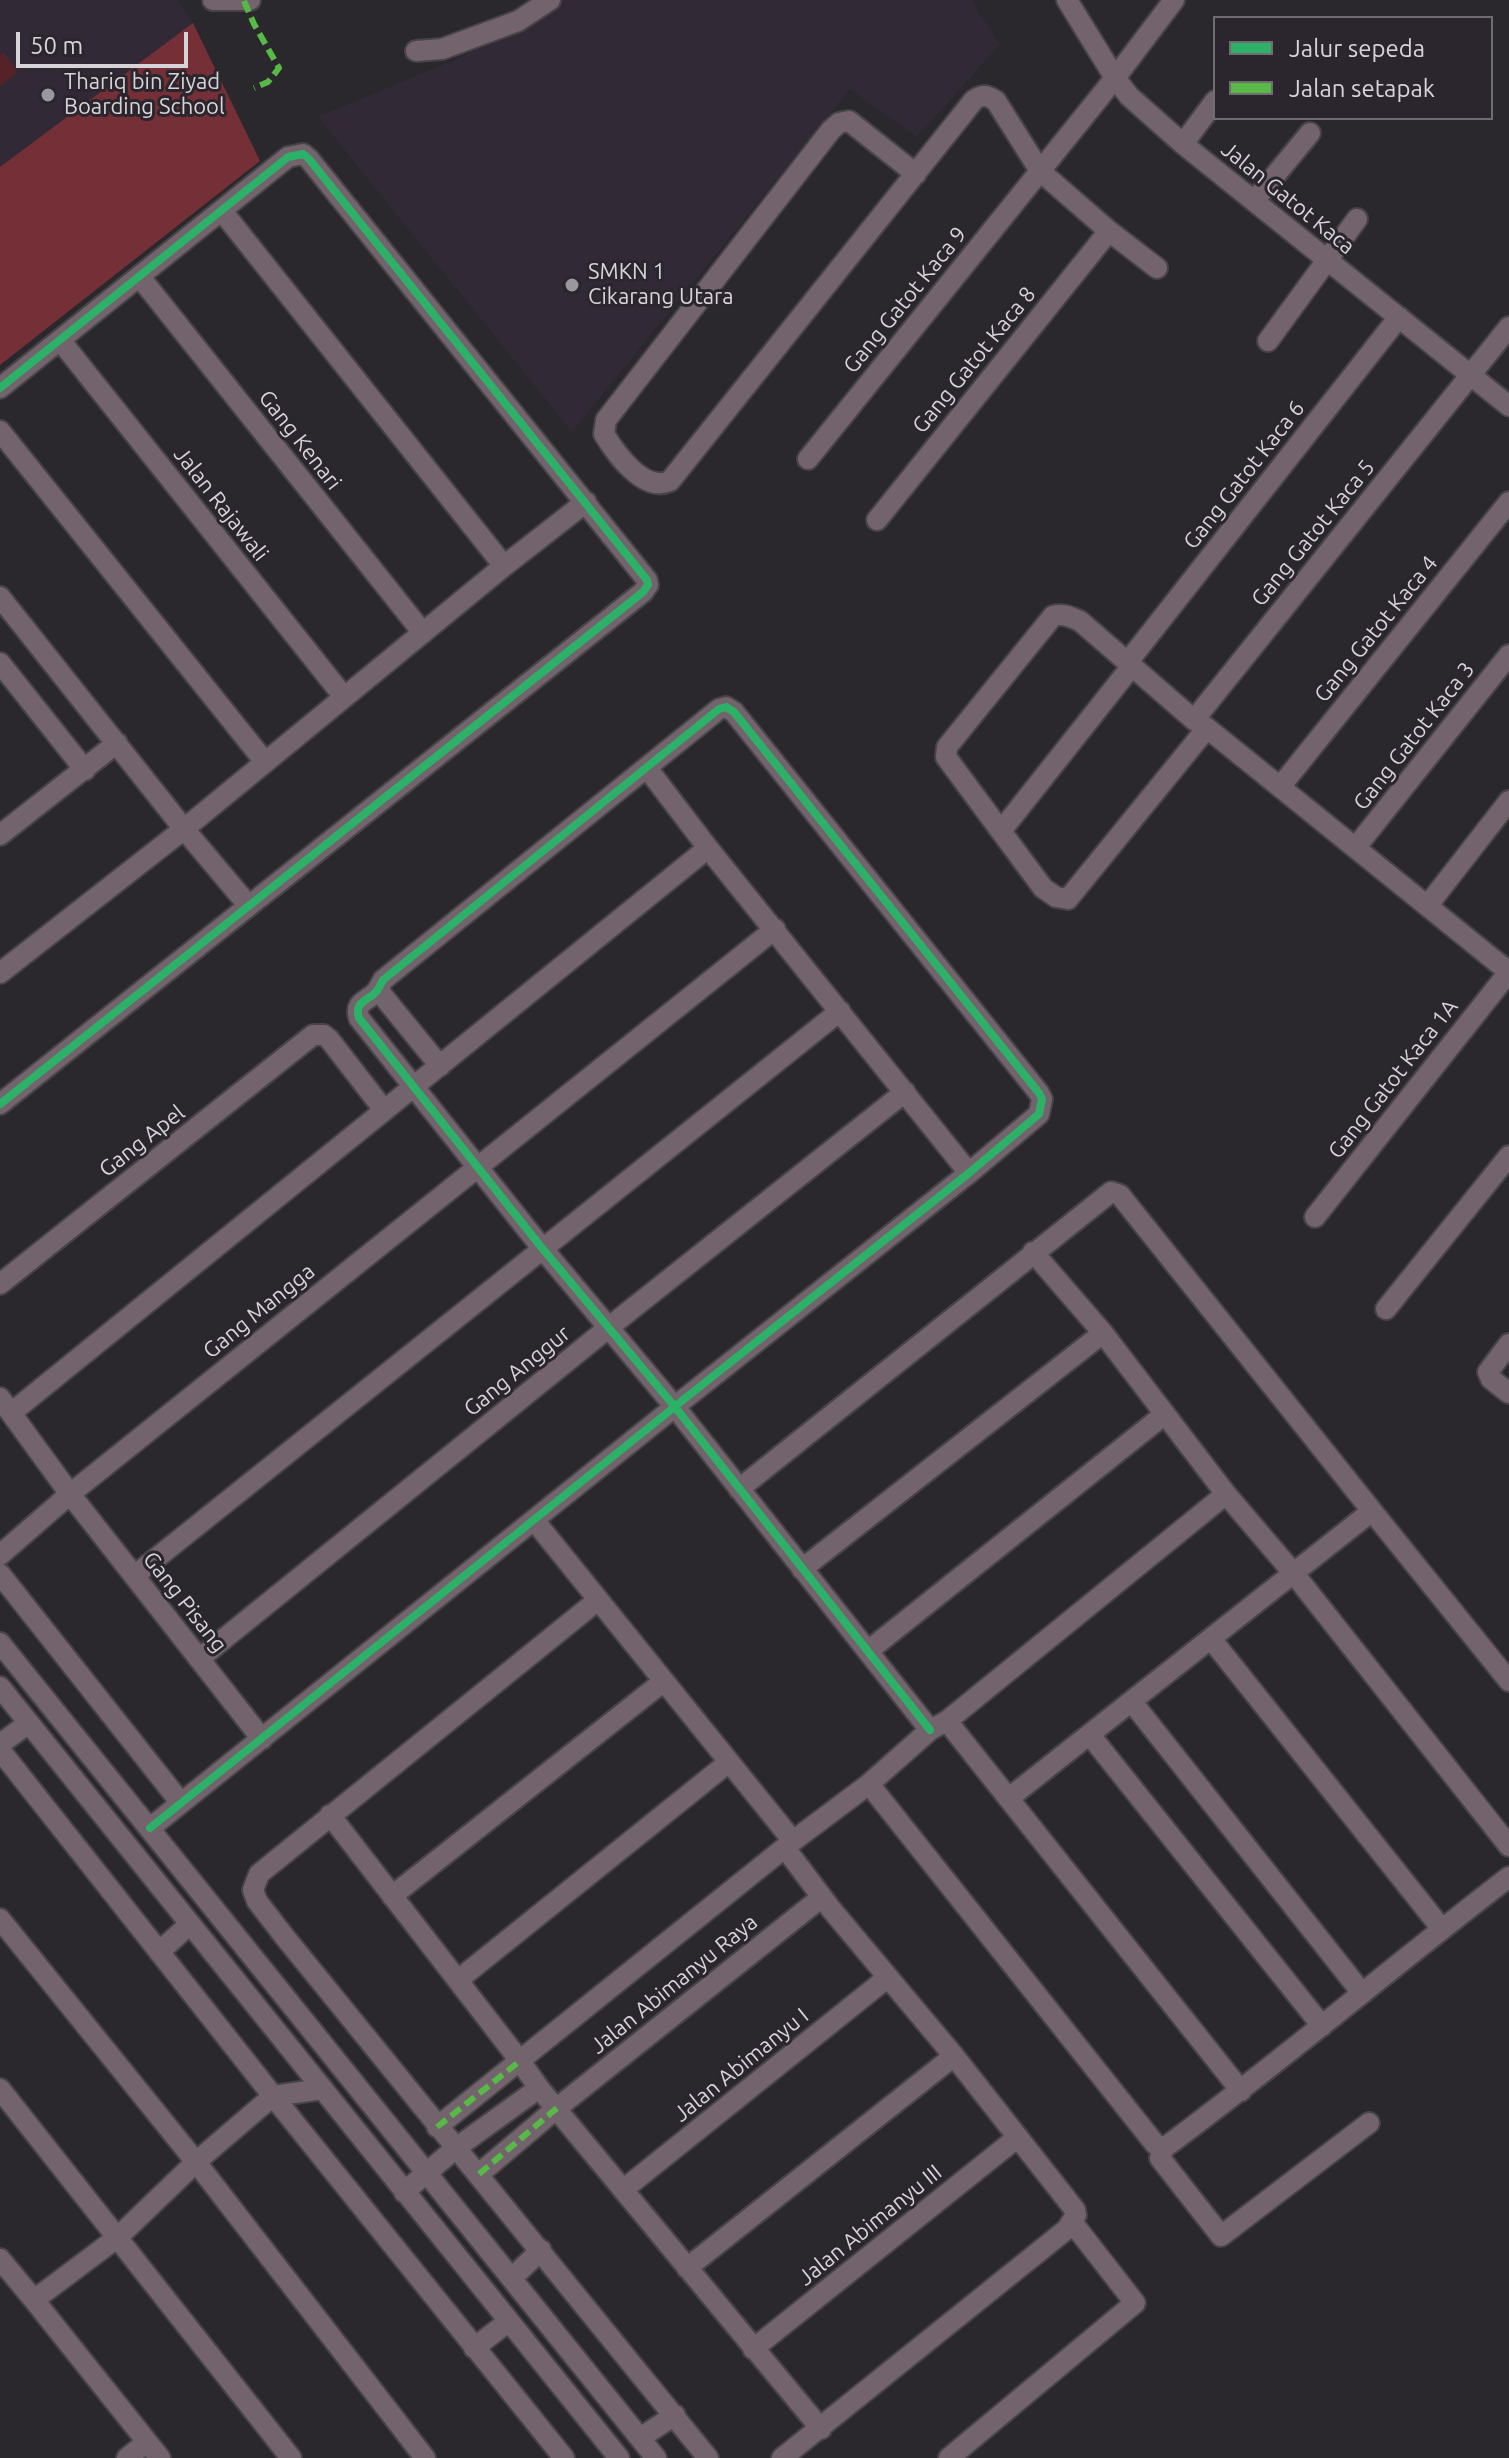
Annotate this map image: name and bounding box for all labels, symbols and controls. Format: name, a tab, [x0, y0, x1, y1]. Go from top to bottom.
scale bar	[20, 16, 192, 66]
legend	[1213, 16, 1493, 120]
text: 50 m	[30, 32, 83, 59]
text: Jalur sepeda	[1289, 35, 1425, 62]
place label: Thariq bin Ziyad Boarding School	[64, 69, 225, 120]
text: Jalan setapak	[1289, 75, 1435, 102]
marker: Thariq bin Ziyad Boarding School	[39, 86, 57, 104]
street label: Jalan Gatot Kaca	[1216, 136, 1360, 260]
street label: Gang Gatot Kaca 9	[838, 221, 972, 379]
place label: SMKN 1 Cikarang Utara	[588, 259, 734, 310]
marker: SMKN 1 Cikarang Utara	[563, 276, 581, 294]
street label: Gang Gatot Kaca 8	[907, 281, 1041, 439]
street label: Gang Kenari	[253, 385, 347, 495]
street label: Gang Gatot Kaca 6	[1178, 396, 1310, 554]
street label: Jalan Rajawali	[168, 442, 274, 566]
street label: Gang Gatot Kaca 5	[1246, 454, 1380, 612]
street label: Gang Gatot Kaca 4	[1309, 550, 1443, 708]
street label: Gang Gatot Kaca 3	[1348, 657, 1480, 815]
street label: Gang Gatot Kaca 1A	[1323, 994, 1463, 1164]
street label: Gang Apel	[94, 1099, 190, 1183]
street label: Gang Mangga	[198, 1258, 320, 1364]
street label: Gang Anggur	[458, 1320, 576, 1422]
street label: Gang Pisang	[137, 1546, 233, 1658]
street label: Jalan Abimanyu Raya	[585, 1909, 763, 2059]
street label: Jalan Abimanyu I	[668, 2003, 814, 2127]
street label: Jalan Abimanyu III	[793, 2159, 947, 2291]

